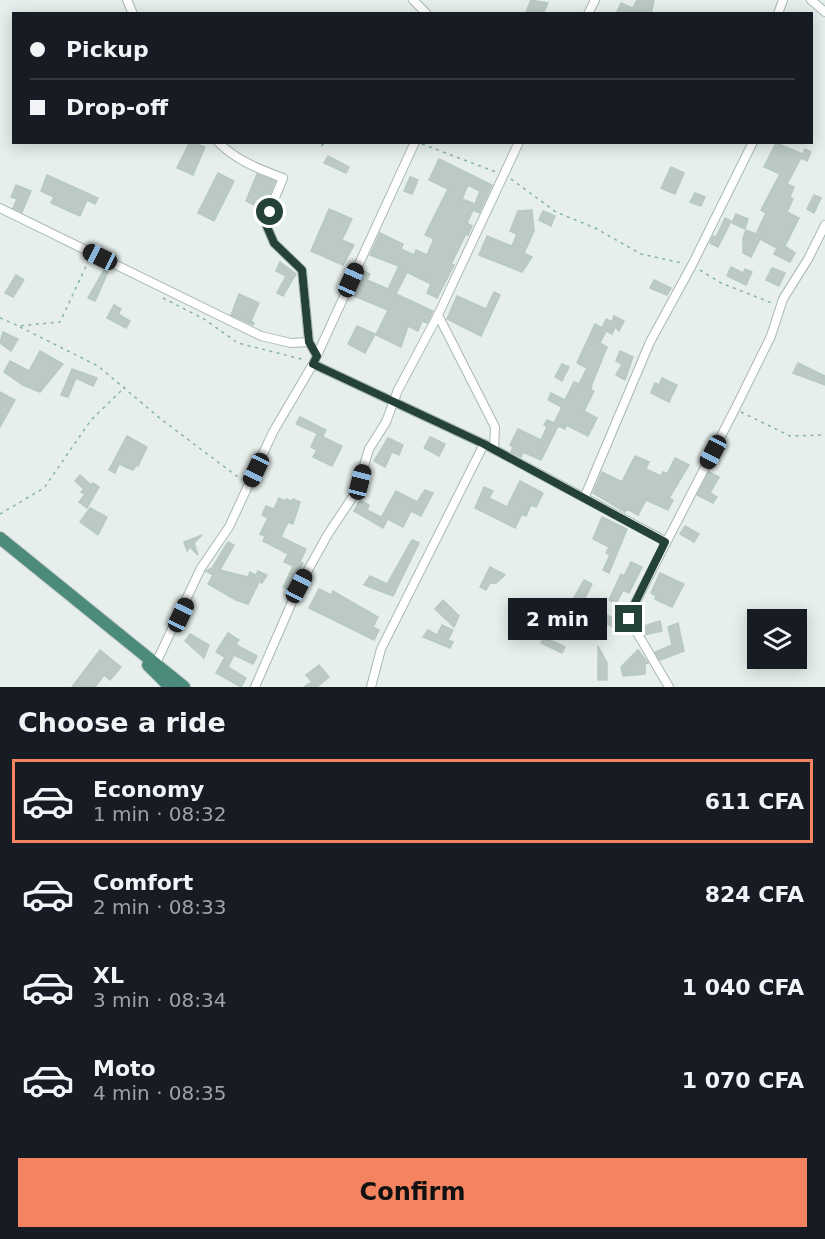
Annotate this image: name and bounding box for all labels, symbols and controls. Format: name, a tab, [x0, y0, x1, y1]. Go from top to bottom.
text: Pickup	[66, 37, 149, 62]
text: Drop-off	[66, 95, 168, 120]
route start	[256, 198, 283, 225]
car	[80, 241, 120, 273]
car	[335, 260, 367, 300]
car	[697, 432, 729, 472]
car	[240, 450, 272, 490]
car	[347, 462, 373, 502]
car	[283, 566, 315, 606]
car	[165, 595, 197, 635]
callout: 2 min	[509, 598, 608, 640]
route end	[615, 605, 642, 632]
text: 2 min	[526, 607, 589, 631]
map controls	[747, 609, 807, 669]
button: layers	[747, 609, 807, 669]
text: Choose a ride	[18, 707, 226, 738]
icon: car	[21, 774, 75, 828]
text: Economy	[93, 777, 204, 802]
text: 611 CFA	[705, 789, 804, 814]
text: 1 min · 08:32	[93, 802, 227, 826]
icon: car	[21, 867, 75, 921]
text: Comfort	[93, 870, 193, 895]
text: 824 CFA	[705, 882, 804, 907]
text: 2 min · 08:33	[93, 895, 227, 919]
icon: car	[21, 960, 75, 1014]
text: XL	[93, 963, 124, 988]
text: 1 040 CFA	[682, 975, 804, 1000]
text: 3 min · 08:34	[93, 988, 227, 1012]
icon: car	[21, 1053, 75, 1107]
text: Moto	[93, 1056, 156, 1081]
text: 1 070 CFA	[682, 1068, 804, 1093]
text: 4 min · 08:35	[93, 1081, 227, 1105]
button: Confirm	[18, 1158, 807, 1227]

